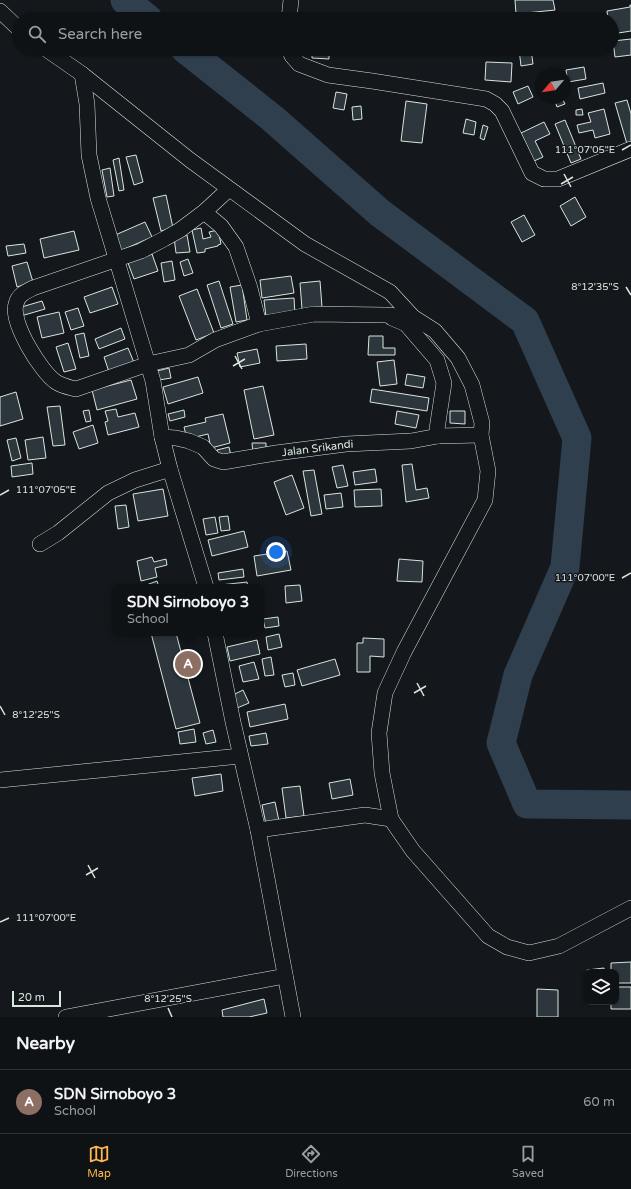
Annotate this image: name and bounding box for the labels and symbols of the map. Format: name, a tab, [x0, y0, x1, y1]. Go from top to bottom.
north arrow	[535, 68, 571, 104]
text: 111°07'05"E	[555, 144, 615, 156]
text: 8°12'35"S	[571, 281, 619, 293]
street label: Jalan Srikandi	[281, 438, 354, 459]
text: 111°07'05"E	[16, 484, 76, 496]
your location	[266, 542, 286, 562]
text: 111°07'00"E	[555, 572, 615, 584]
pin: A	[175, 649, 201, 679]
text: 8°12'25"S	[12, 709, 60, 721]
text: 111°07'00"E	[16, 912, 76, 924]
scale bar	[12, 989, 61, 1008]
text: 8°12'25"S	[144, 993, 192, 1005]

